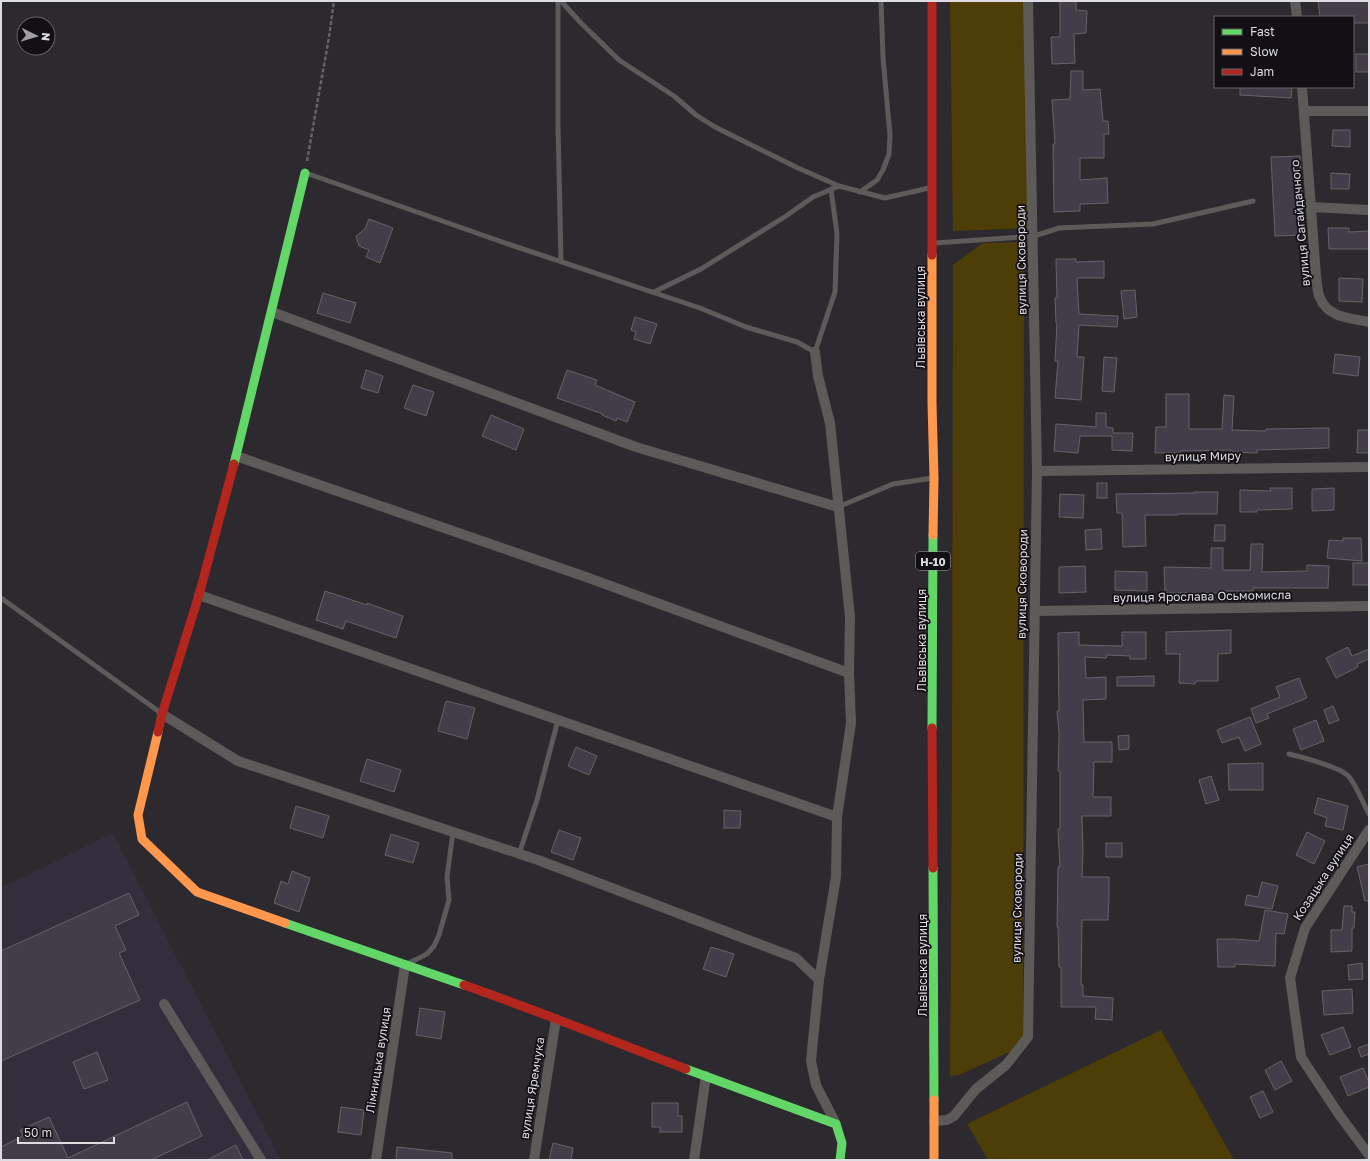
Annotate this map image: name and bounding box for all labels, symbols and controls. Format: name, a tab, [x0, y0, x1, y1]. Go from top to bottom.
north arrow	[16, 16, 56, 56]
legend	[1214, 16, 1354, 88]
text: Fast	[1250, 24, 1275, 39]
text: N	[40, 32, 53, 42]
text: Slow	[1250, 44, 1278, 59]
text: Jam	[1250, 64, 1274, 79]
street label: вулиця Сагайдачного	[1287, 159, 1313, 287]
street label: вулиця Сковороди	[1013, 205, 1029, 315]
street label: Львівська вулиця	[913, 266, 928, 368]
street label: вулиця Миру	[1165, 448, 1242, 464]
street label: вулиця Сковороди	[1014, 529, 1030, 639]
road number: Н-10	[916, 552, 950, 570]
street label: вулиця Ярослава Осьмомисла	[1113, 587, 1291, 605]
street label: Львівська вулиця	[914, 589, 929, 691]
street label: Козацька вулиця	[1289, 831, 1357, 923]
street label: вулиця Сковороди	[1009, 853, 1025, 963]
street label: Львівська вулиця	[915, 914, 930, 1016]
street label: Лімницька вулиця	[362, 1006, 394, 1114]
street label: вулиця Яремчука	[517, 1036, 547, 1140]
scale bar	[18, 1119, 114, 1145]
text: 50 m	[24, 1125, 52, 1140]

